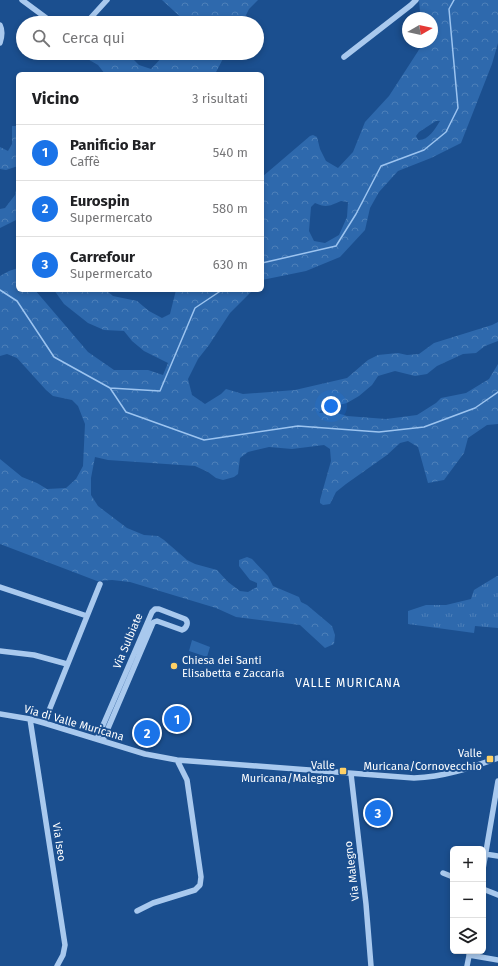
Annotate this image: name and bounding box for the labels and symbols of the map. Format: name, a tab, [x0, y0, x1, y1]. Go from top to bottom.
north arrow	[402, 12, 438, 48]
your location	[321, 396, 341, 416]
street label: Via Sulbiate	[110, 611, 146, 671]
place label: Chiesa dei Santi Elisabetta e Zaccaria	[182, 654, 284, 680]
marker: Chiesa dei Santi Elisabetta e Zaccaria	[169, 661, 179, 671]
district label: VALLE MURICANA	[295, 676, 401, 690]
street label: Via di Valle Muricana	[22, 702, 126, 744]
pin: 1	[164, 704, 190, 734]
pin: 2	[134, 718, 160, 748]
place label: Valle Muricana/Cornovecchio	[364, 747, 482, 773]
marker: Valle Muricana/Cornovecchio	[485, 754, 495, 764]
place label: Valle Muricana/Malegno	[241, 759, 335, 785]
marker: Valle Muricana/Malegno	[338, 766, 348, 776]
pin: 3	[365, 798, 391, 828]
street label: Via Iseo	[50, 822, 68, 862]
street label: Via Malegno	[342, 840, 362, 902]

